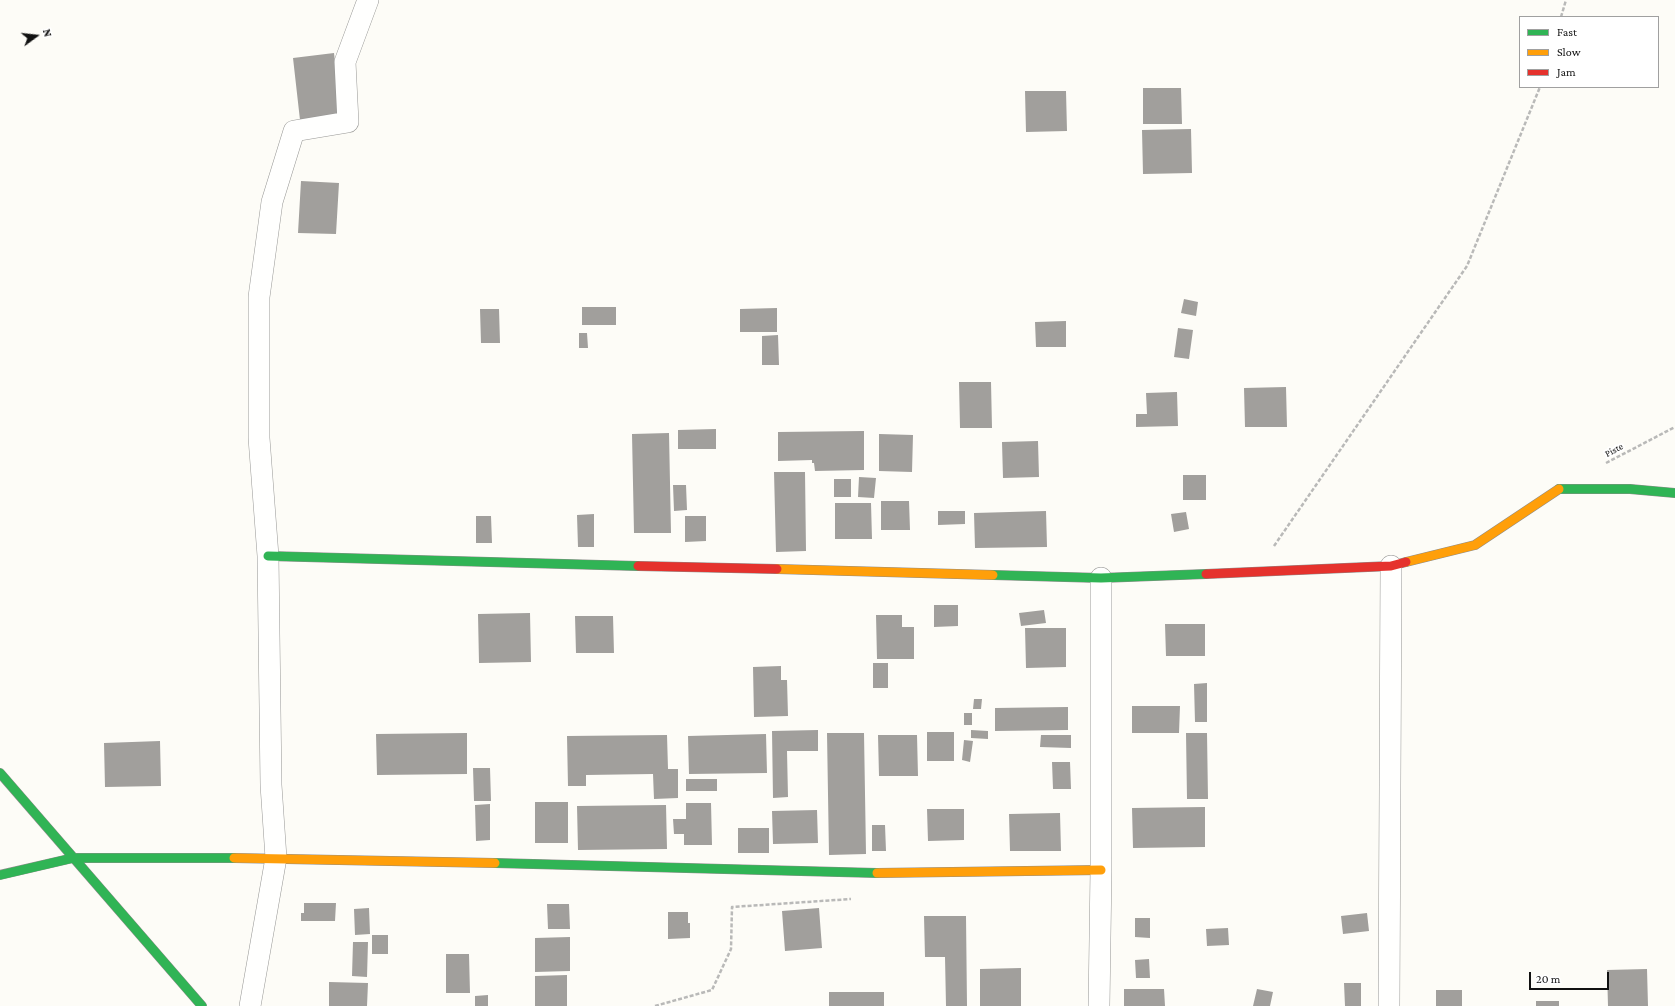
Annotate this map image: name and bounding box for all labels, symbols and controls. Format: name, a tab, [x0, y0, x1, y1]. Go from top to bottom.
north arrow	[16, 16, 56, 56]
legend	[1519, 16, 1659, 88]
text: Fast	[1557, 25, 1577, 39]
text: N	[41, 28, 54, 38]
text: Slow	[1557, 45, 1581, 59]
text: Jam	[1557, 65, 1576, 79]
street label: Piste	[1603, 440, 1625, 460]
scale bar	[1531, 964, 1611, 990]
text: 20 m	[1536, 972, 1560, 986]

